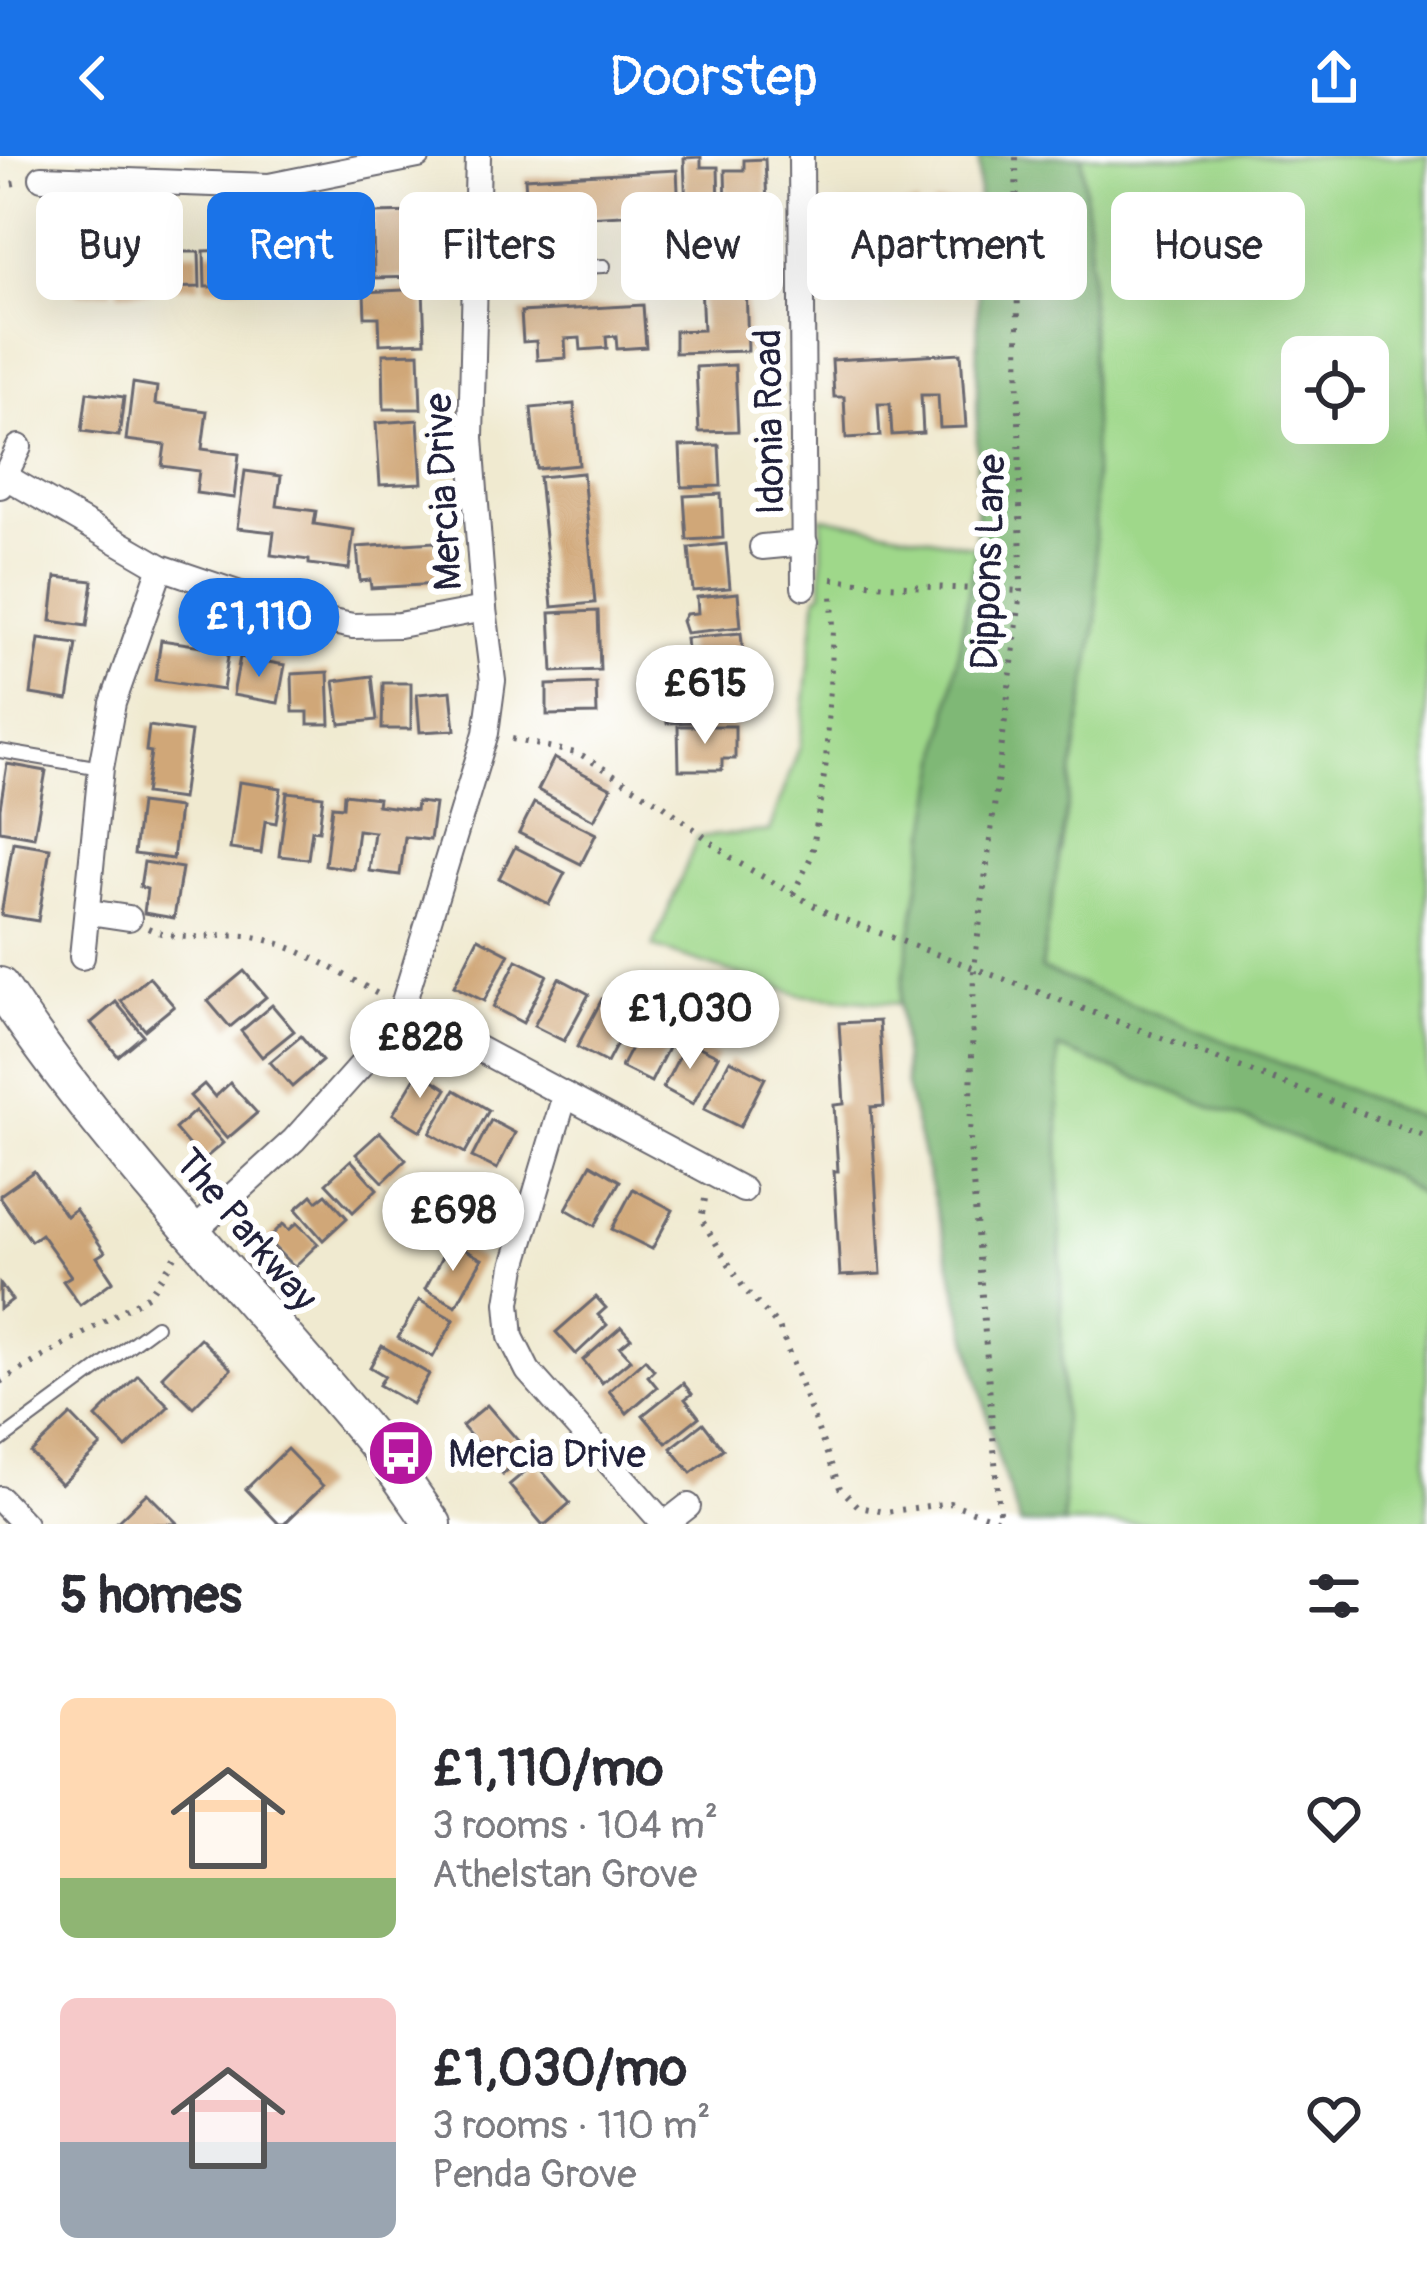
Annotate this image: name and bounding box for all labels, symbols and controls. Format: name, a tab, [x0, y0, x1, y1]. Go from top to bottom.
text: Doorstep	[609, 44, 818, 112]
icon: back	[60, 45, 126, 111]
icon: share	[1301, 45, 1367, 111]
chip: Buy	[36, 192, 183, 300]
chip: Rent	[207, 192, 375, 300]
chip: Filters	[399, 192, 597, 300]
chip: New	[621, 192, 783, 300]
chip: Apartment	[807, 192, 1087, 300]
chip: House	[1111, 192, 1305, 300]
street label: Idonia Road	[743, 328, 796, 516]
map controls	[1281, 336, 1389, 444]
button: locate	[1281, 336, 1389, 444]
street label: Mercia Drive	[414, 392, 473, 592]
street label: Dippons Lane	[960, 453, 1017, 671]
pin: £1,110	[161, 578, 357, 680]
text: £1,110	[205, 592, 313, 641]
pin: £615	[634, 645, 776, 747]
text: £615	[663, 659, 747, 708]
pin: £1,030	[592, 970, 788, 1072]
text: £1,030	[627, 984, 753, 1033]
pin: £828	[349, 999, 491, 1101]
text: £828	[377, 1013, 463, 1062]
street label: The Parkway	[164, 1139, 328, 1321]
pin: £698	[382, 1172, 524, 1274]
text: £698	[409, 1186, 497, 1235]
bus stop icon: Mercia Drive	[366, 1418, 436, 1488]
place label: Mercia Drive	[448, 1430, 646, 1479]
icon: filters	[1301, 1563, 1367, 1629]
text: 5 homes	[60, 1564, 242, 1628]
text: £1,110/mo	[432, 1737, 663, 1801]
icon: home	[156, 1746, 300, 1890]
icon: heart	[1301, 1785, 1367, 1851]
text: 3 rooms · 104 m²	[432, 1801, 718, 1850]
text: Athelstan Grove	[432, 1850, 697, 1899]
text: £1,030/mo	[432, 2037, 687, 2101]
icon: home	[156, 2046, 300, 2190]
icon: heart	[1301, 2085, 1367, 2151]
text: 3 rooms · 110 m²	[432, 2101, 711, 2150]
text: Penda Grove	[432, 2150, 636, 2199]

